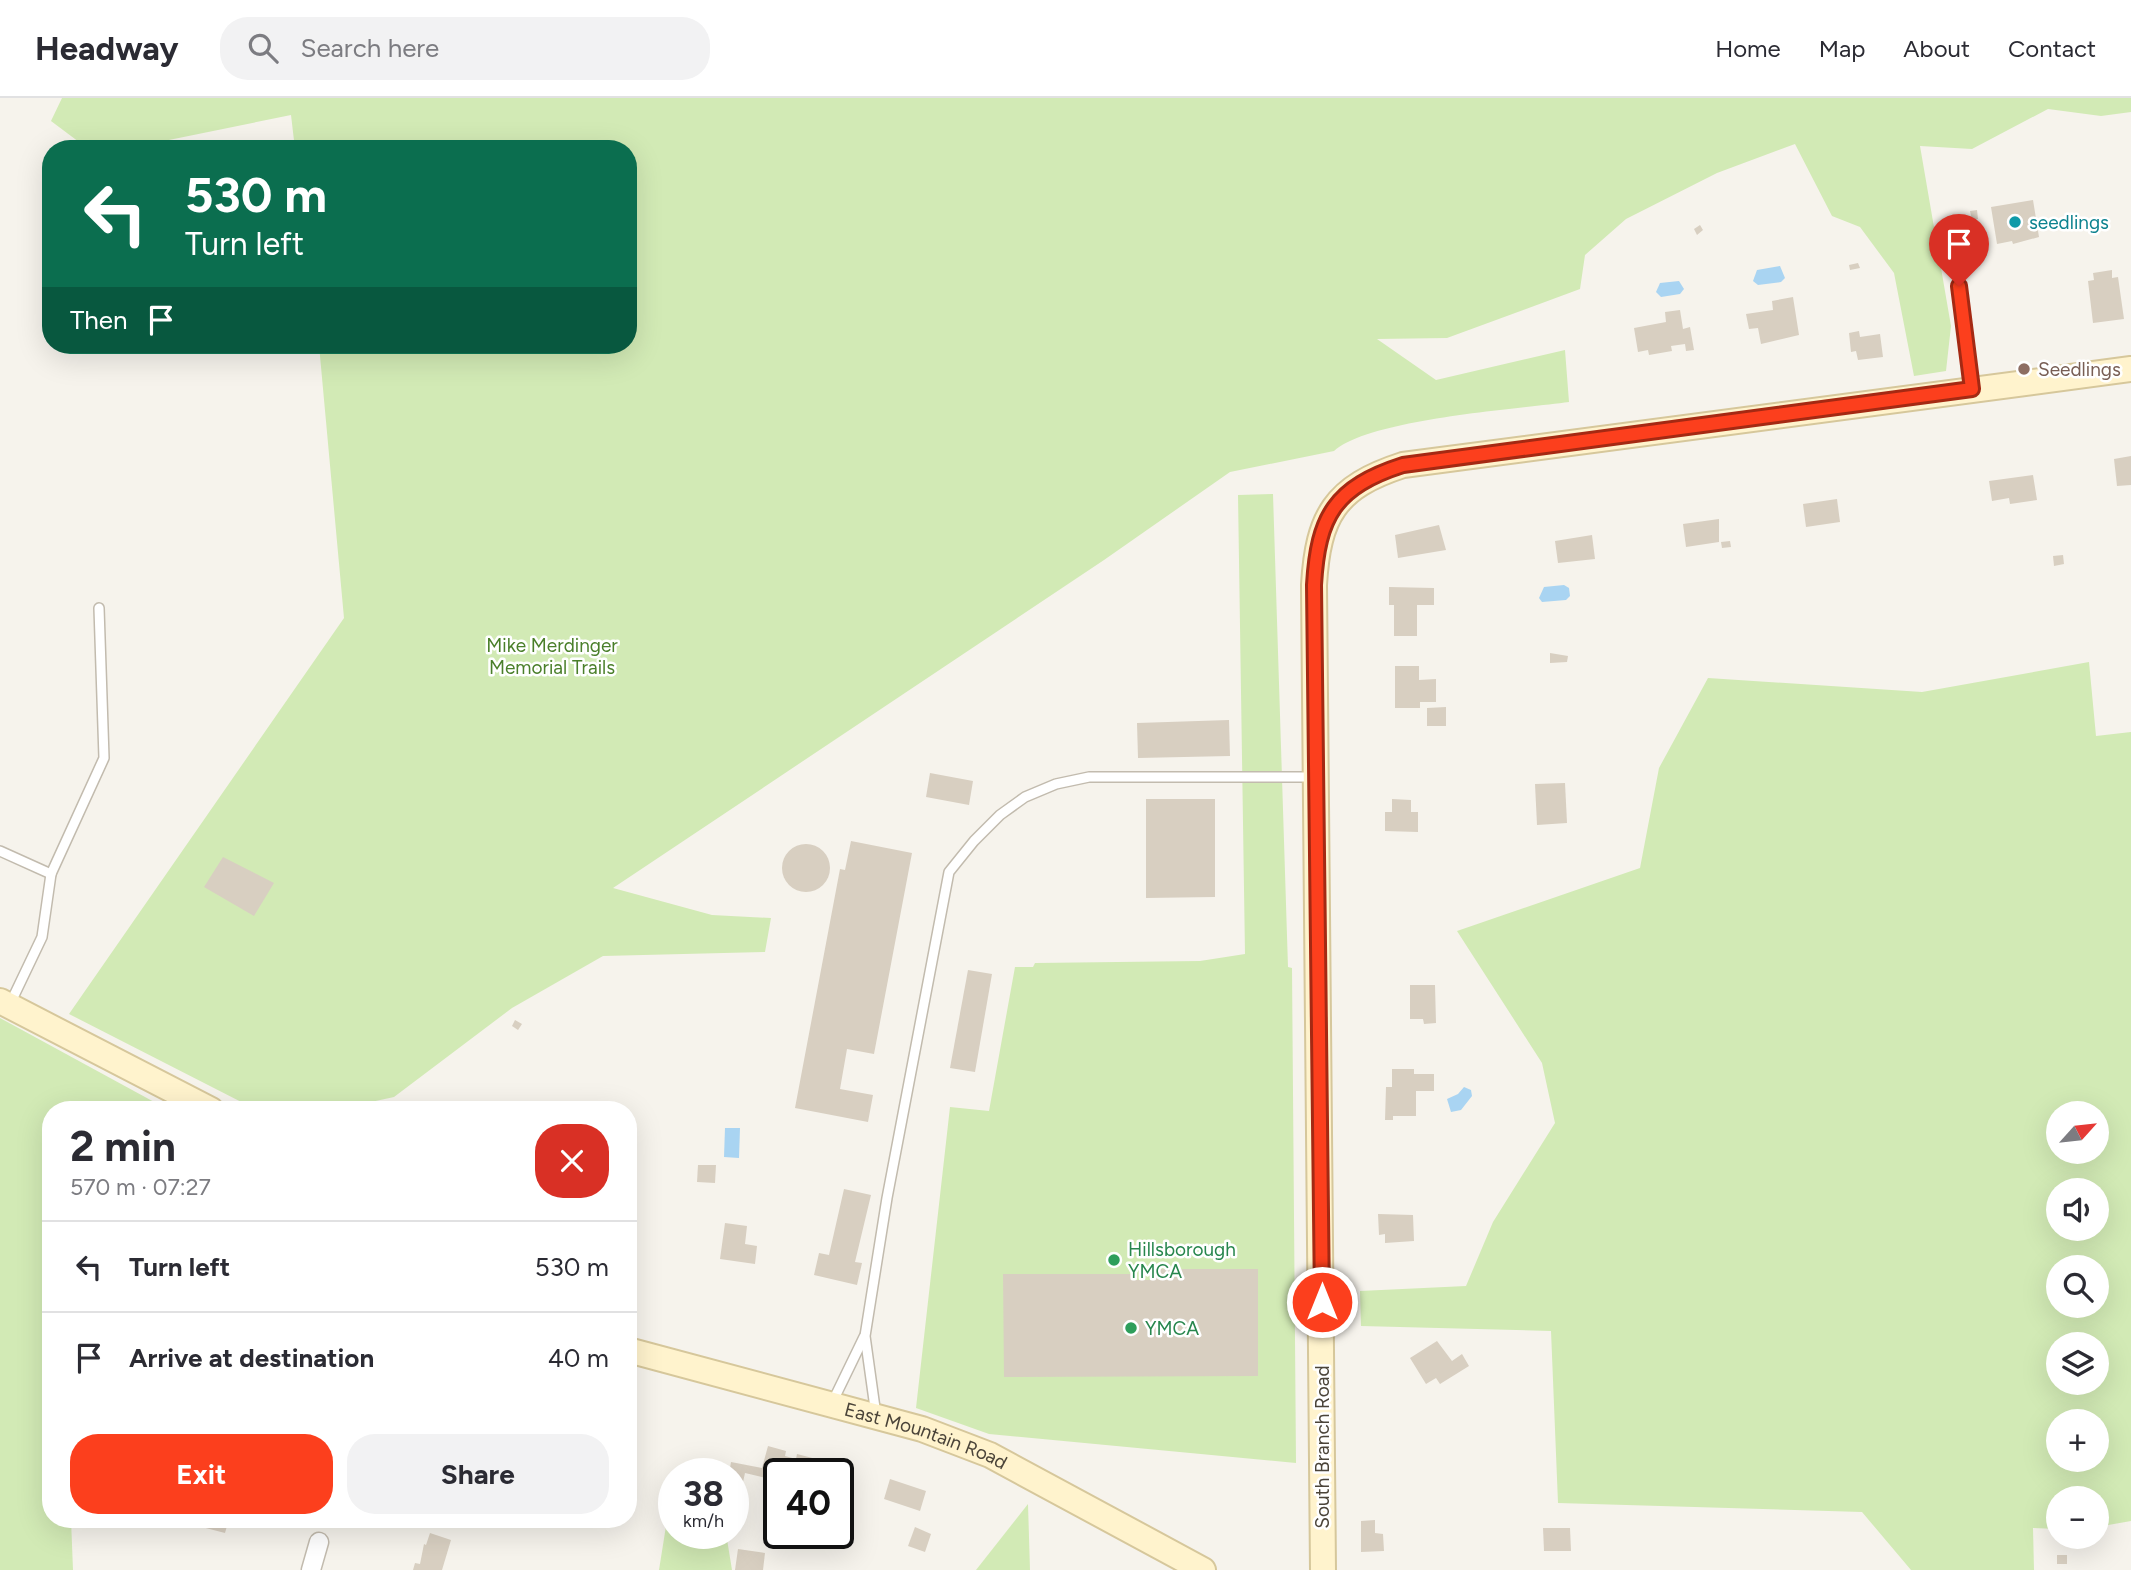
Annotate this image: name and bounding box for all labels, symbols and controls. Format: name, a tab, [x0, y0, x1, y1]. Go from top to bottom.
search box	[220, 17, 710, 80]
text: Headway	[35, 29, 178, 68]
icon: search	[244, 29, 282, 67]
text: Search here	[300, 32, 439, 64]
text: Home	[1715, 34, 1781, 63]
text: Map	[1819, 34, 1865, 63]
text: About	[1903, 34, 1970, 63]
text: Contact	[2008, 34, 2096, 63]
text: 530 m	[185, 165, 327, 224]
icon: left	[70, 168, 161, 259]
place label: seedlings	[2029, 211, 2109, 234]
pin	[1929, 214, 1989, 286]
marker: seedlings	[2007, 214, 2023, 230]
text: Turn left	[185, 225, 304, 263]
icon: arrive	[1940, 225, 1978, 263]
icon: arrive	[142, 301, 180, 339]
text: Then	[70, 304, 128, 336]
place label: Seedlings	[2038, 358, 2121, 381]
marker: Seedlings	[2016, 361, 2032, 377]
park label: Mike Merdinger Memorial Trails	[486, 634, 618, 679]
north arrow	[2046, 1101, 2109, 1164]
map controls	[2046, 1101, 2109, 1549]
text: 2 min	[70, 1121, 176, 1172]
button: close	[535, 1124, 609, 1198]
text: 570 m · 07:27	[70, 1173, 211, 1201]
button: sound	[2046, 1178, 2109, 1241]
place label: Hillsborough YMCA	[1128, 1238, 1236, 1283]
icon: left	[70, 1248, 108, 1286]
text: Turn left	[129, 1251, 230, 1283]
text: 530 m	[535, 1251, 609, 1283]
marker: Hillsborough YMCA	[1106, 1252, 1122, 1268]
button: search	[2046, 1255, 2109, 1318]
position arrow	[1285, 1265, 1359, 1339]
place label: YMCA	[1145, 1317, 1199, 1340]
marker: YMCA	[1123, 1320, 1139, 1336]
button: layers	[2046, 1332, 2109, 1395]
icon: arrive	[70, 1339, 108, 1377]
text: Arrive at destination	[129, 1342, 374, 1374]
text: 40 m	[548, 1342, 609, 1374]
street label: South Branch Road	[1311, 1365, 1334, 1529]
street label: East Mountain Road	[842, 1398, 1011, 1474]
button: +	[2046, 1409, 2109, 1472]
button: Exit	[70, 1434, 333, 1514]
button: Share	[347, 1434, 609, 1514]
speed limit sign: 40	[763, 1458, 854, 1549]
text: 38	[683, 1473, 724, 1515]
button: −	[2046, 1486, 2109, 1549]
text: km/h	[683, 1510, 724, 1532]

